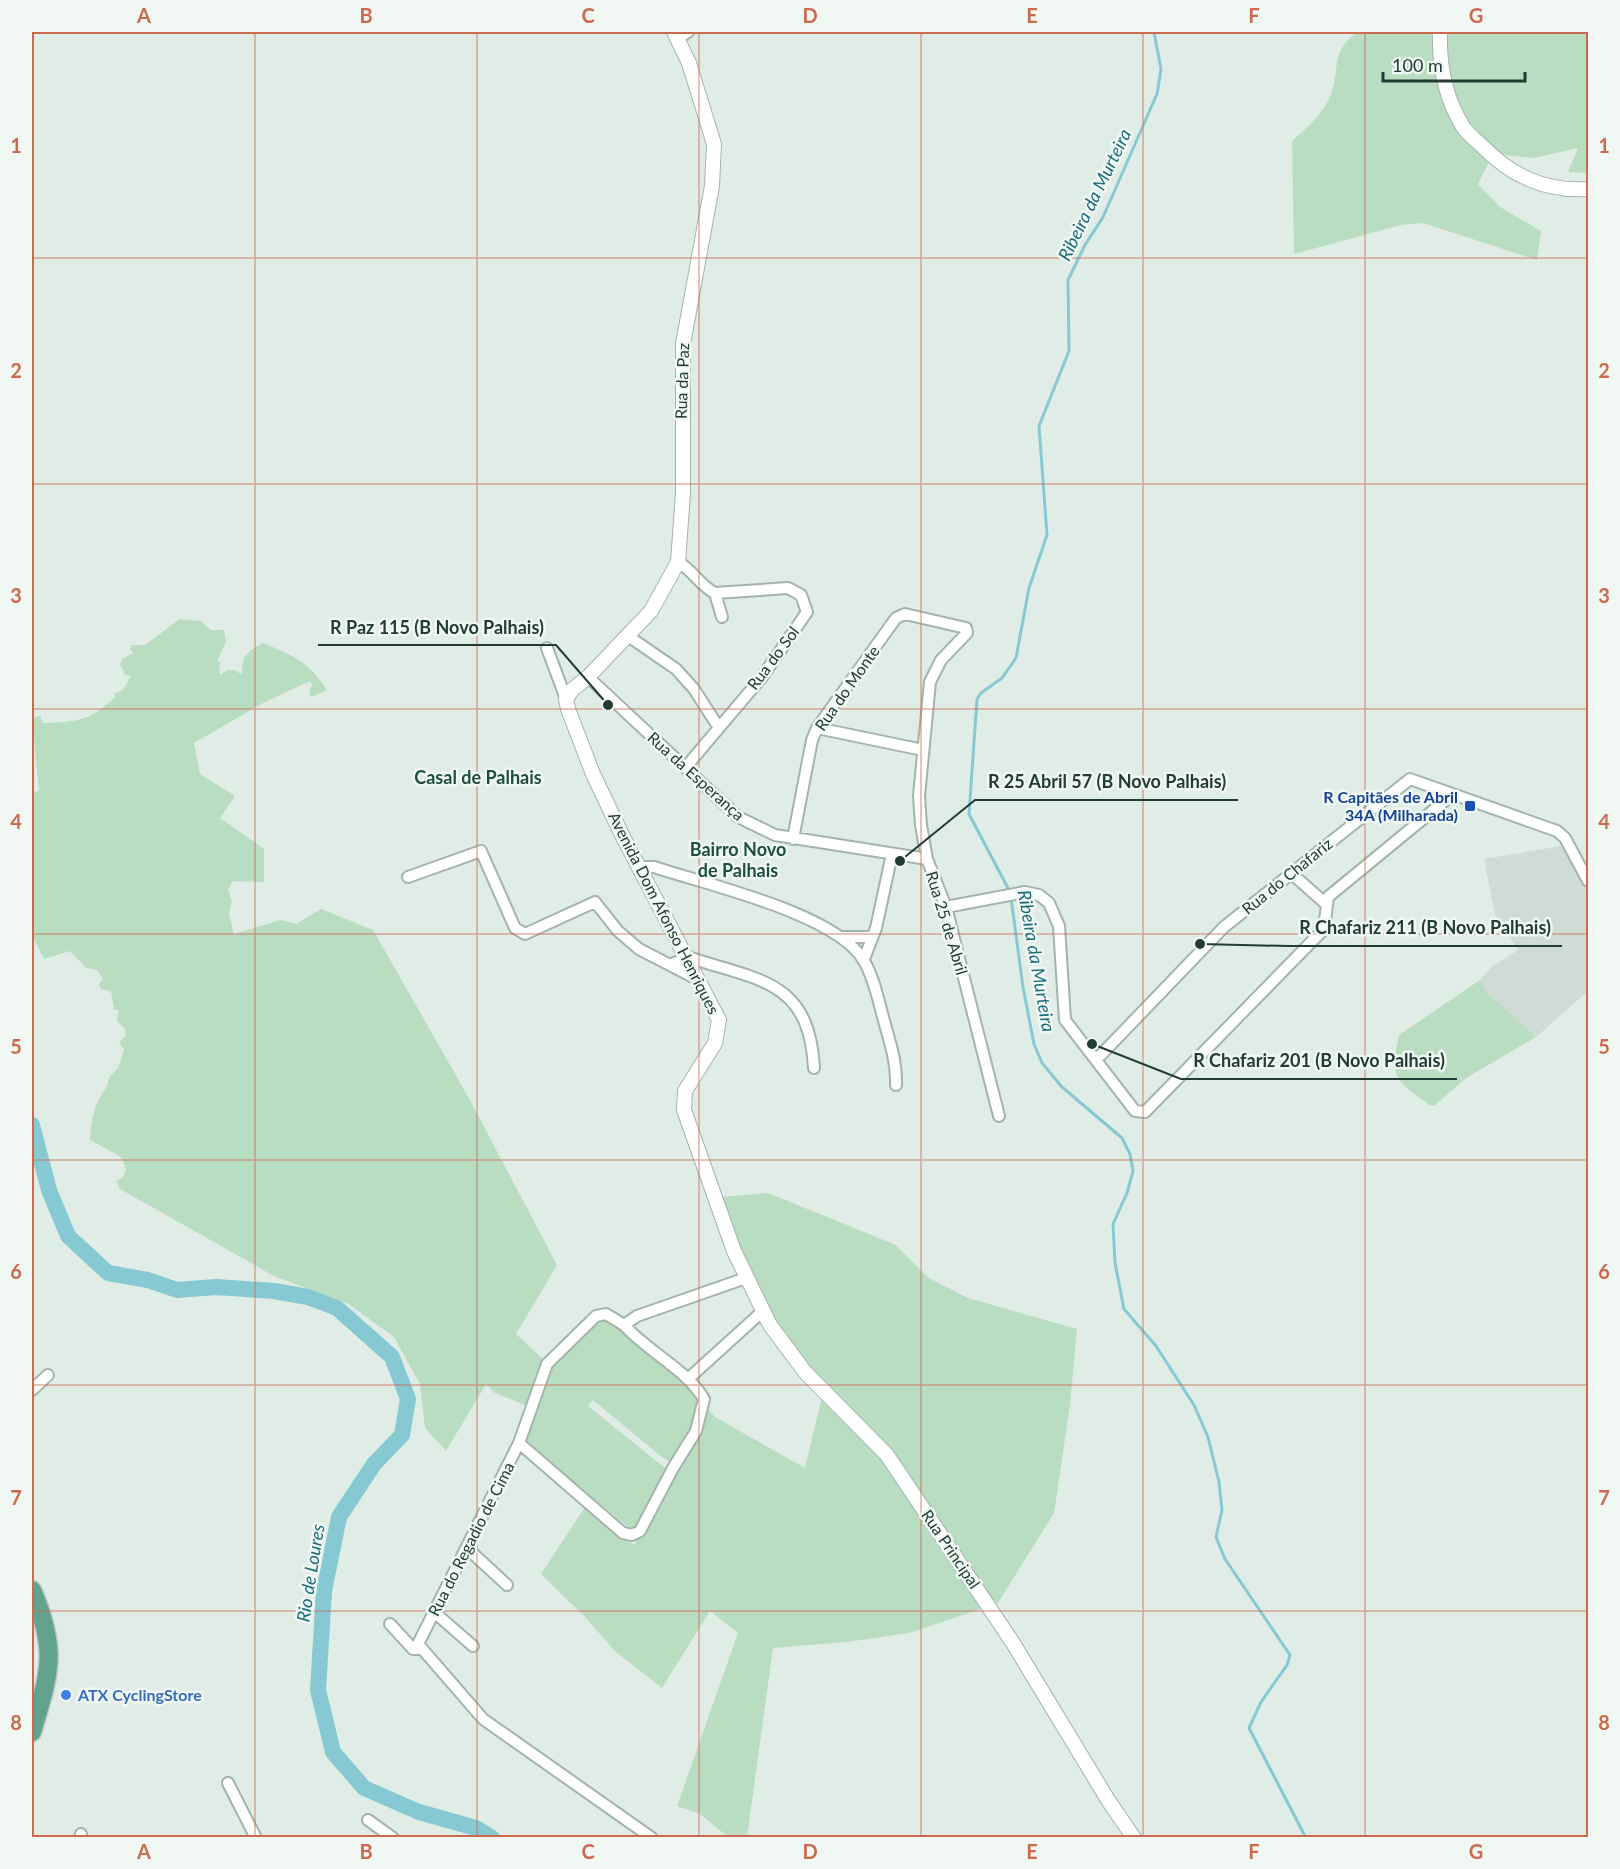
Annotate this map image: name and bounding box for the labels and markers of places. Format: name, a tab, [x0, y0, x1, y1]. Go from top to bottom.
callout: R Paz 115 (B Novo Palhais)	[318, 609, 556, 645]
callout: R 25 Abril 57 (B Novo Palhais)	[975, 764, 1238, 800]
place label: R Capitães de Abril 34A (Milharada)	[1323, 787, 1458, 824]
marker: R Capitães de Abril 34A (Milharada)	[1463, 799, 1477, 813]
callout: R Chafariz 211 (B Novo Palhais)	[1287, 910, 1562, 946]
callout: R Chafariz 201 (B Novo Palhais)	[1181, 1043, 1457, 1079]
place label: ATX CyclingStore	[77, 1685, 202, 1704]
marker: ATX CyclingStore	[59, 1688, 73, 1702]

